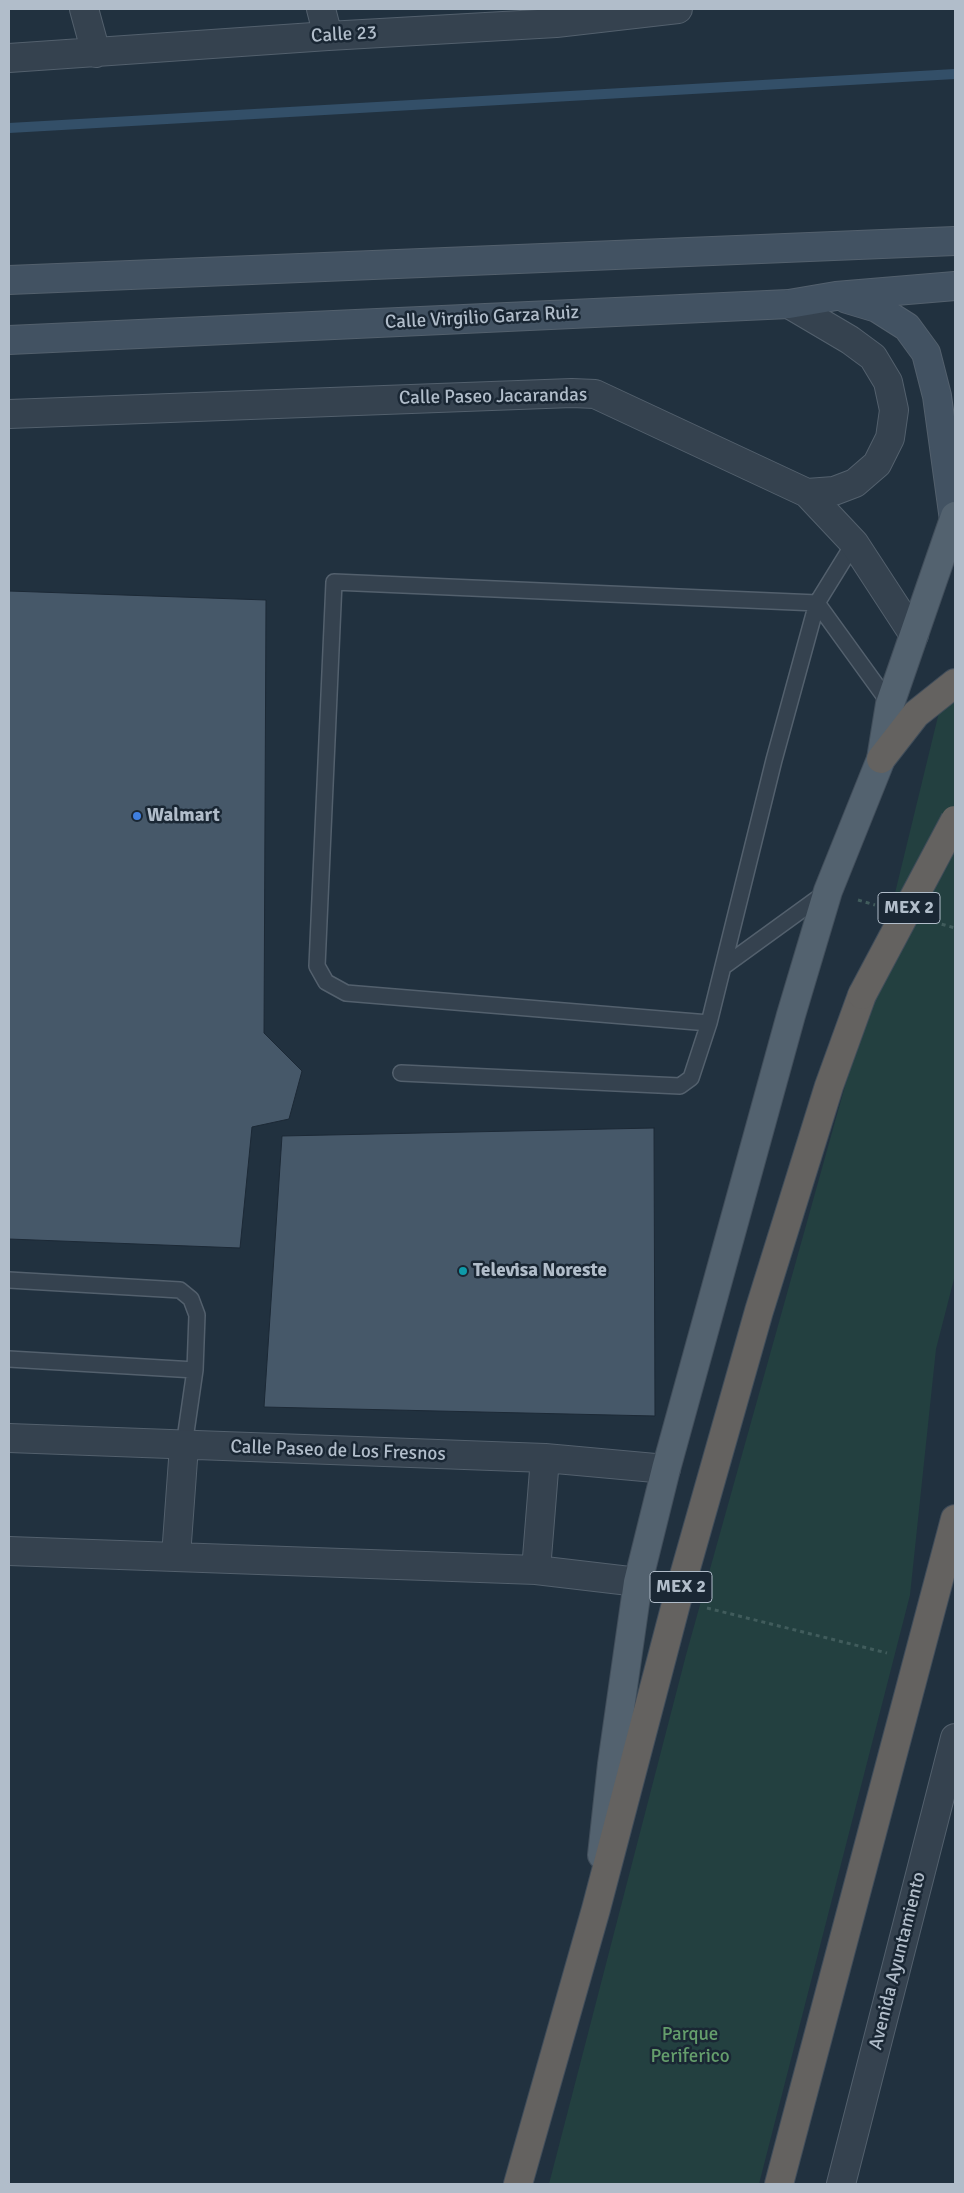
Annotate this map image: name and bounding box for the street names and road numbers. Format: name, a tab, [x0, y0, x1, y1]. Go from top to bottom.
street label: Calle 23	[310, 22, 378, 48]
street label: Calle Virgilio Garza Ruiz	[384, 302, 580, 334]
street label: Calle Paseo Jacarandas	[399, 384, 587, 410]
road number: MEX 2	[878, 892, 940, 924]
street label: Calle Paseo de Los Fresnos	[230, 1436, 446, 1466]
road number: MEX 2	[650, 1571, 712, 1602]
street label: Avenida Ayuntamiento	[865, 1870, 931, 2052]

